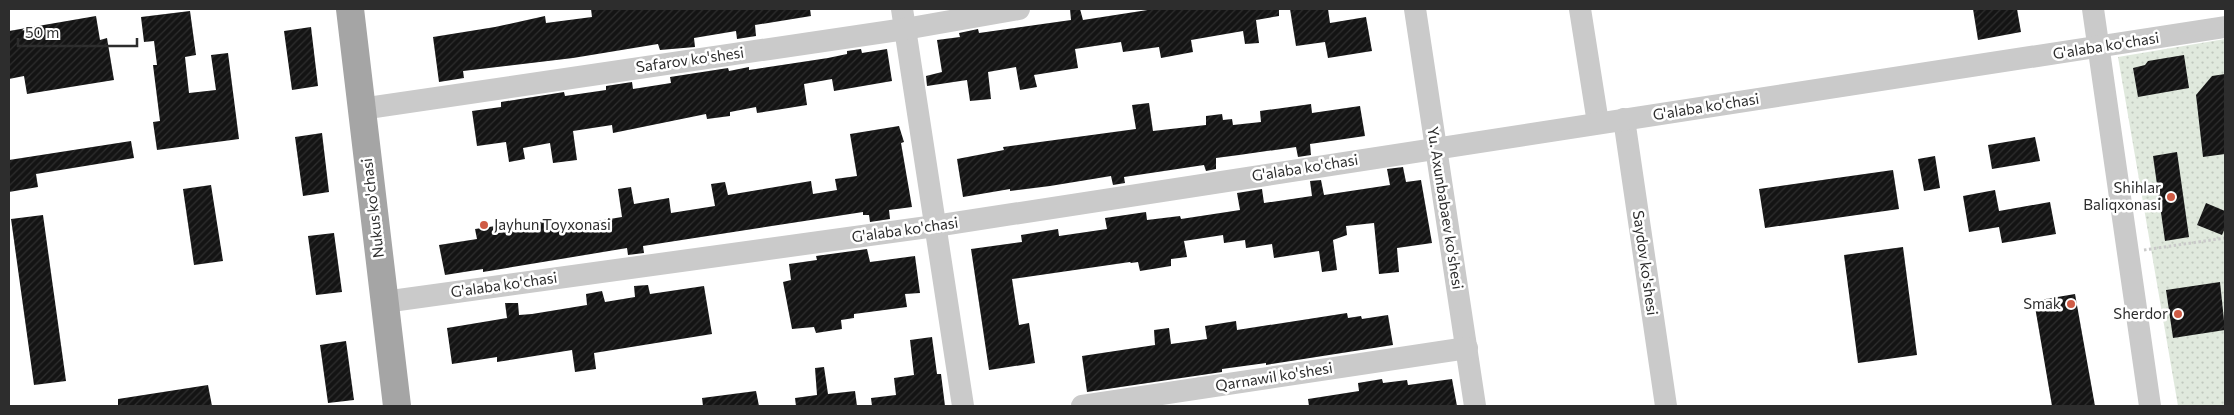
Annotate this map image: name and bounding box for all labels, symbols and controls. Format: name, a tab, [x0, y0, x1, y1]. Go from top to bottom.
scale bar	[18, 15, 136, 47]
text: 50 m	[25, 23, 59, 41]
street label: G'alaba ko'chasi	[2051, 28, 2160, 62]
street label: Safarov ko'shesi	[635, 43, 745, 76]
street label: G'alaba ko'chasi	[1651, 89, 1760, 123]
street label: Yu. Axunbabaev ko'shesi	[1424, 125, 1468, 290]
street label: G'alaba ko'chasi	[1250, 150, 1359, 184]
street label: Nukus ko'chasi	[357, 157, 387, 259]
place label: Shihlar Baliqxonasi	[2083, 178, 2161, 213]
marker: Shihlar Baliqxonasi	[2165, 191, 2177, 203]
street label: Saydov ko'shesi	[1630, 209, 1662, 316]
street label: G'alaba ko'chasi	[850, 213, 959, 245]
place label: Jayhun Toyxonasi	[494, 215, 611, 233]
marker: Jayhun Toyxonasi	[478, 219, 490, 231]
street label: G'alaba ko'chasi	[449, 268, 558, 300]
place label: Smak	[2023, 294, 2061, 312]
marker: Smak	[2065, 298, 2077, 310]
place label: Sherdor	[2113, 304, 2168, 322]
marker: Sherdor	[2172, 308, 2184, 320]
street label: Qarnawil ko'shesi	[1214, 358, 1334, 394]

